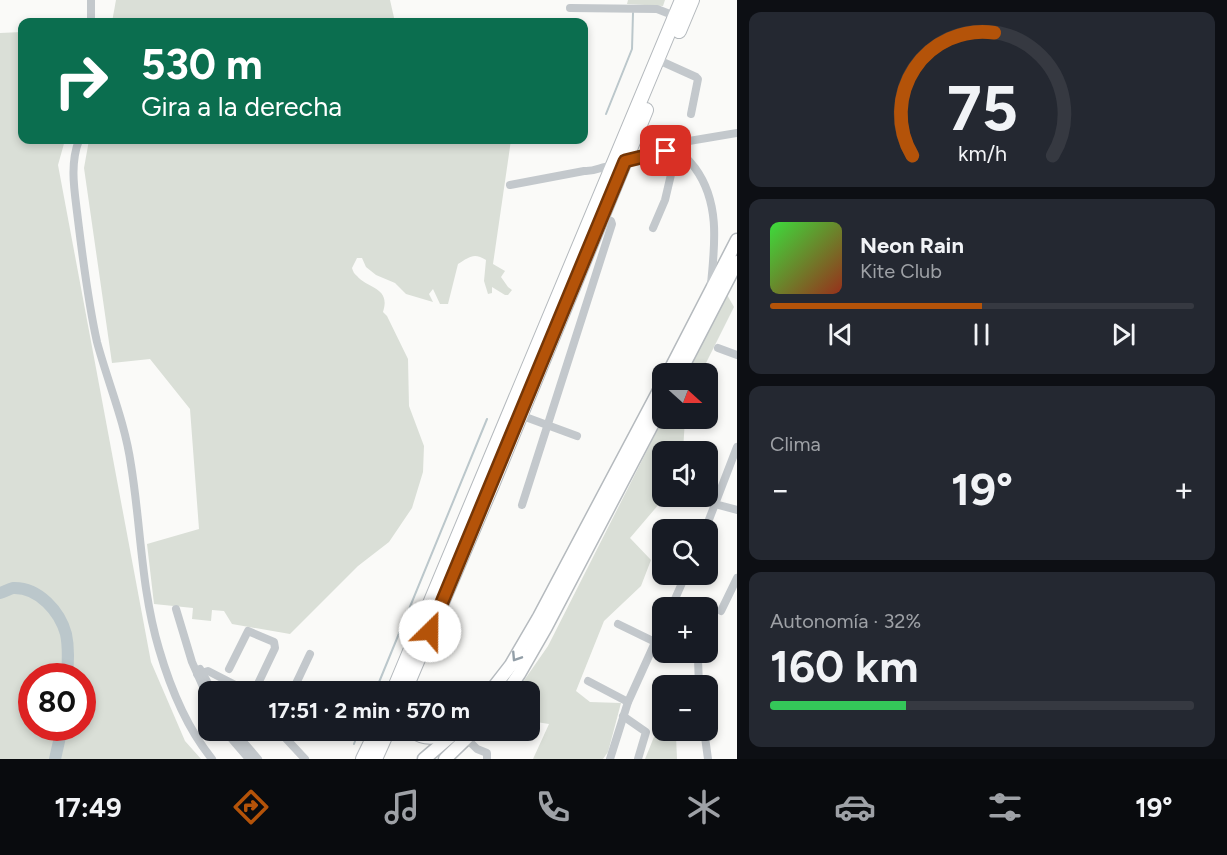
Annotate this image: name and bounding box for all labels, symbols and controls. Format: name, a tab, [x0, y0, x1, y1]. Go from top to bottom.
text: 530 m	[141, 39, 263, 90]
icon: right	[42, 42, 120, 120]
text: 75	[947, 72, 1017, 147]
text: Gira a la derecha	[141, 90, 342, 123]
pin	[640, 125, 691, 176]
icon: arrive	[649, 134, 682, 167]
text: km/h	[958, 142, 1006, 167]
text: Neon Rain	[860, 232, 964, 259]
text: Kite Club	[860, 259, 942, 283]
icon: previous	[824, 318, 857, 351]
icon: pause	[965, 318, 998, 351]
icon: next	[1107, 318, 1140, 351]
north arrow	[652, 363, 718, 429]
map controls	[652, 363, 718, 741]
text: Clima	[770, 432, 821, 456]
button: sound	[652, 441, 718, 507]
text: 19°	[951, 462, 1013, 516]
text: −	[770, 470, 791, 509]
text: +	[1173, 470, 1194, 509]
button: search	[652, 519, 718, 585]
button: +	[652, 597, 718, 663]
position arrow	[398, 599, 462, 663]
text: Autonomía · 32%	[770, 609, 921, 633]
text: 160 km	[770, 639, 918, 693]
one-way arrow	[512, 650, 523, 661]
speed limit sign: 80	[18, 663, 96, 741]
button: −	[652, 675, 718, 741]
text: 17:51 · 2 min · 570 m	[268, 697, 470, 724]
icon: directions	[230, 786, 272, 828]
icon: music	[381, 786, 423, 828]
icon: phone	[532, 786, 574, 828]
icon: climate	[683, 786, 725, 828]
icon: car	[834, 786, 876, 828]
icon: filters	[984, 786, 1026, 828]
text: 17:49	[54, 791, 122, 824]
text: 19°	[1135, 791, 1173, 824]

